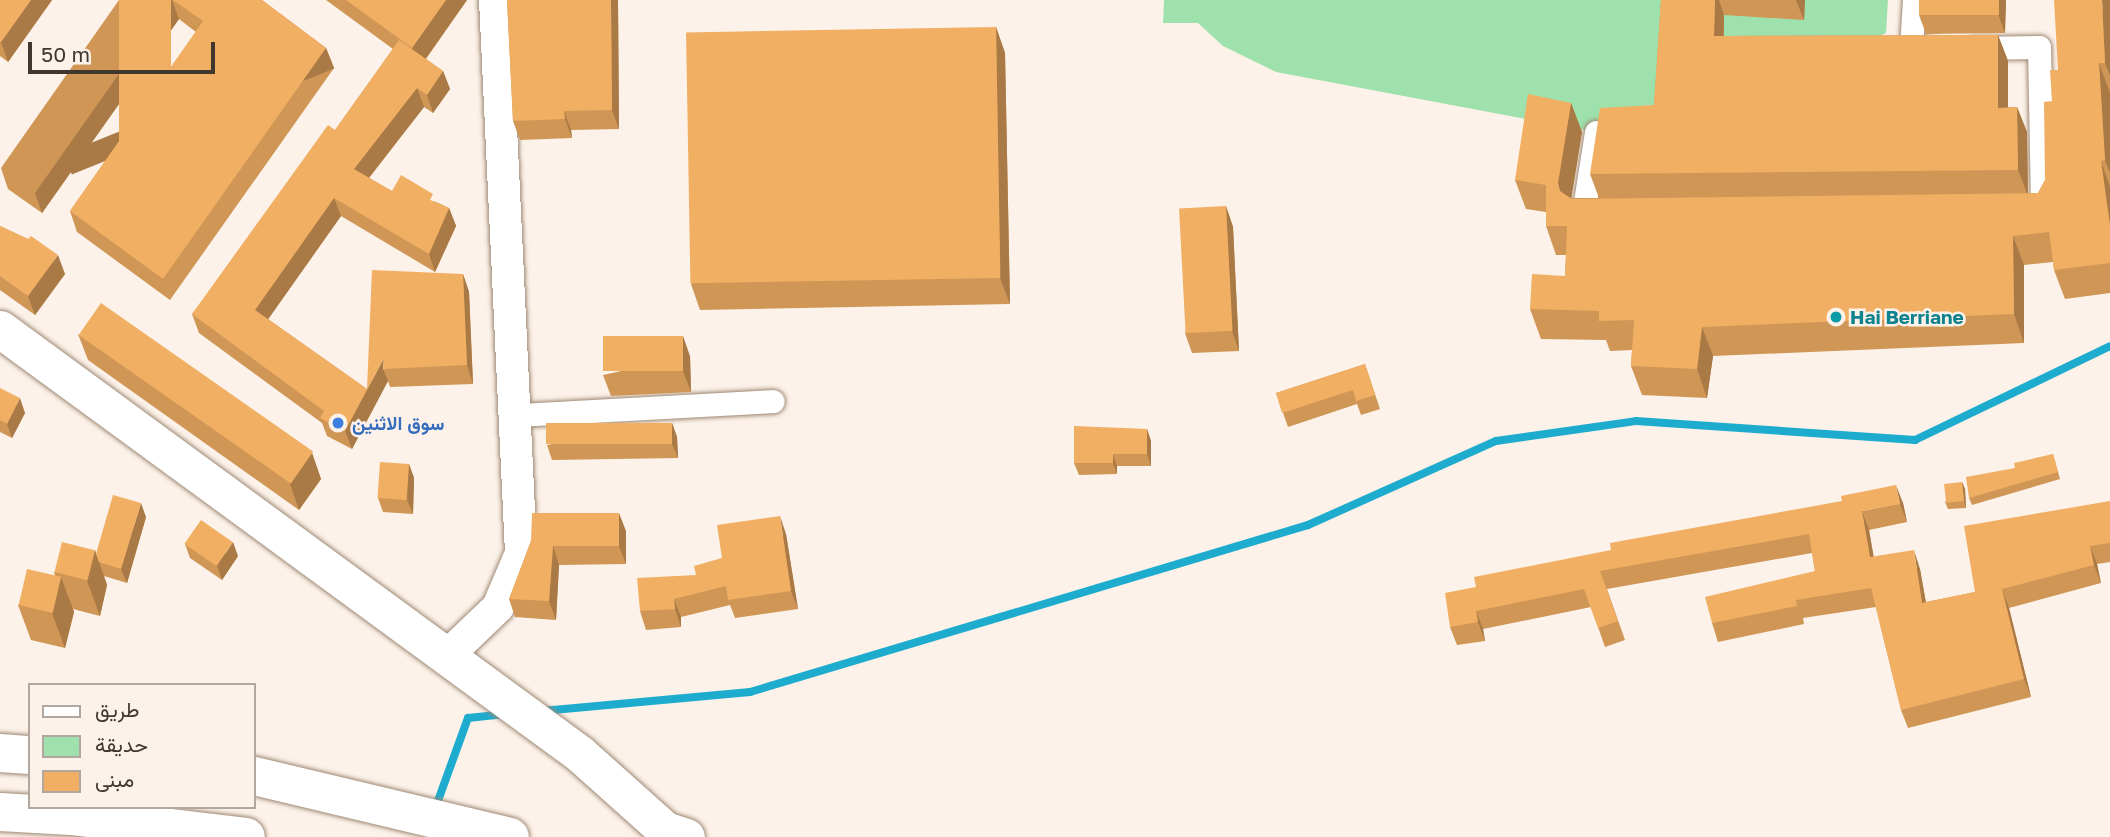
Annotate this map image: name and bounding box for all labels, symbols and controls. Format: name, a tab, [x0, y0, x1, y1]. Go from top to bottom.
scale bar	[32, 28, 219, 72]
text: 50 m	[41, 41, 90, 67]
place label: Hai Berriane	[1850, 306, 1964, 328]
marker: Hai Berriane	[1828, 309, 1844, 325]
place label: ﺳﻮق اﻻﺛﻨﻴﻦ	[352, 412, 444, 434]
marker: ﺳﻮق اﻻﺛﻨﻴﻦ	[330, 415, 346, 431]
legend	[28, 683, 256, 809]
text: طريق	[95, 696, 140, 722]
text: حديقة	[95, 731, 148, 757]
text: مبنى	[95, 766, 134, 792]

